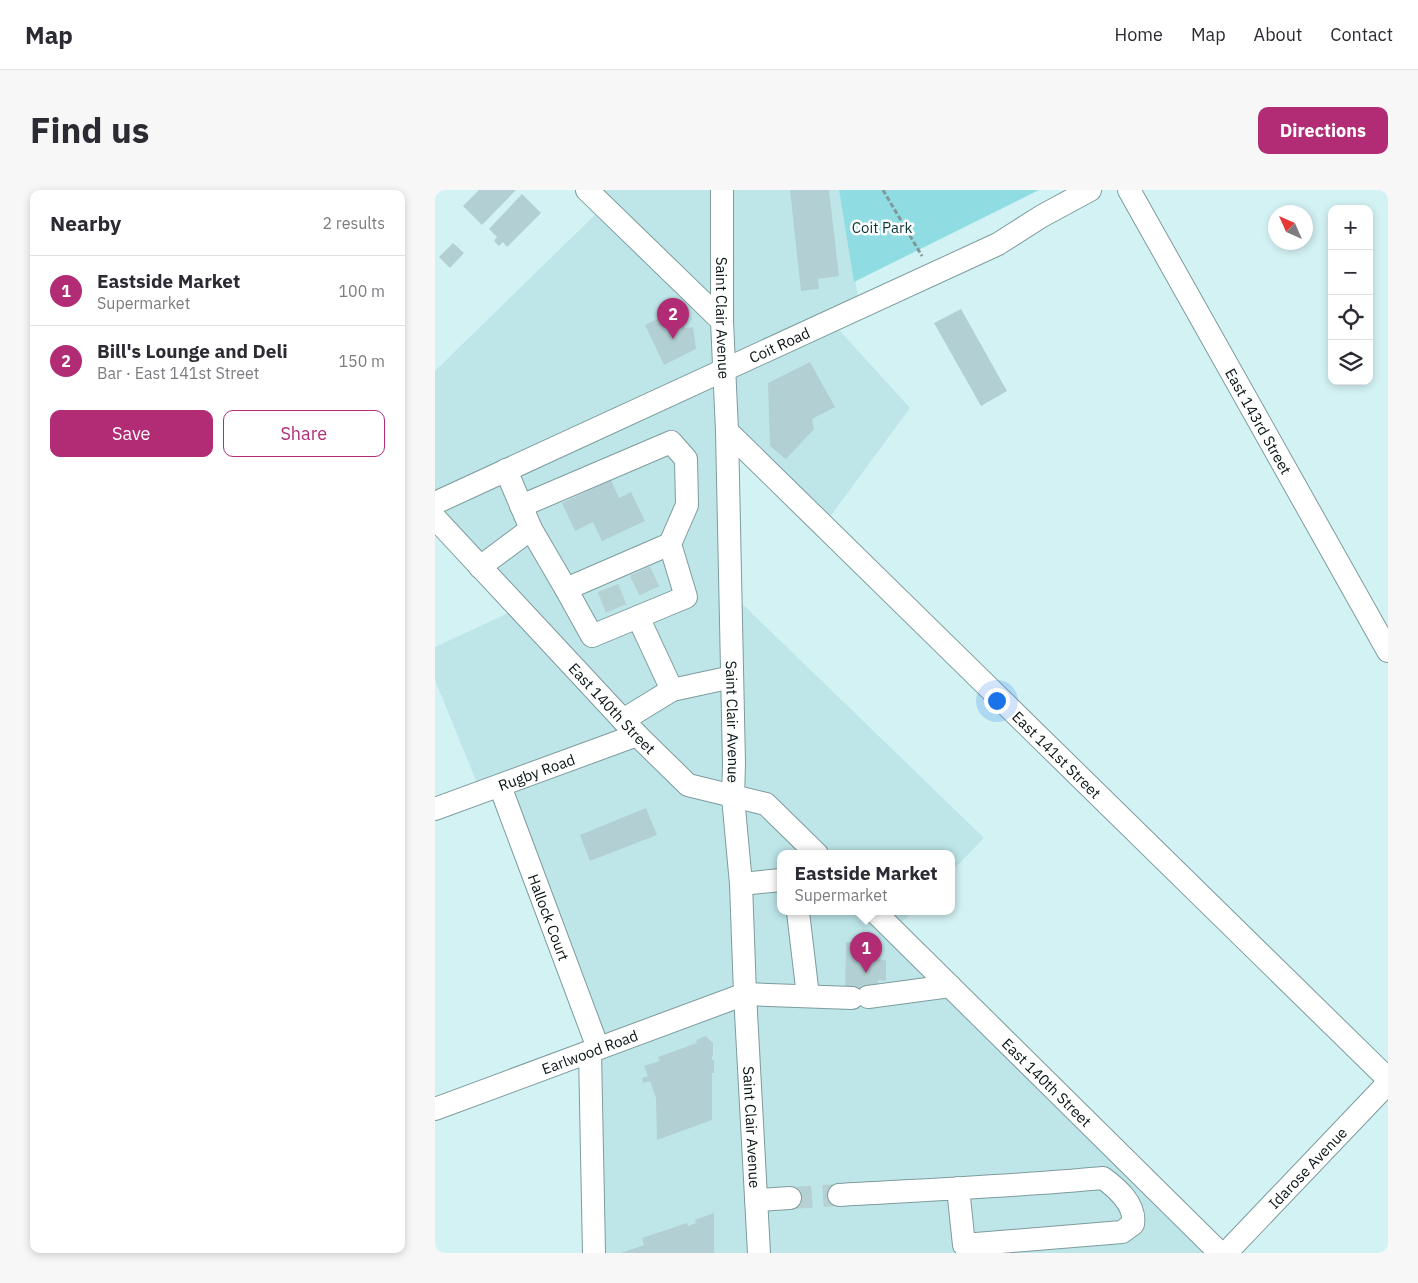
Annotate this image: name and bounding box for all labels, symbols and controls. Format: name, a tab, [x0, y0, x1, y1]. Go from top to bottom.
text: Map	[25, 19, 73, 51]
text: Home	[1115, 23, 1163, 46]
text: Map	[1191, 23, 1226, 46]
text: About	[1254, 23, 1302, 46]
text: Contact	[1330, 23, 1393, 46]
text: Find us	[30, 107, 149, 153]
button: Directions	[1258, 107, 1388, 154]
north arrow	[1268, 205, 1313, 250]
map controls	[1328, 205, 1373, 385]
button: +	[1328, 205, 1373, 250]
text: Nearby	[50, 209, 121, 237]
text: 2 results	[322, 213, 385, 233]
park label: Coit Park	[852, 218, 912, 237]
button: −	[1328, 250, 1373, 295]
street label: Saint Clair Avenue	[712, 257, 734, 380]
text: Eastside Market	[97, 269, 240, 293]
text: 1	[61, 281, 71, 301]
text: 100 m	[338, 281, 385, 301]
text: Supermarket	[97, 293, 190, 313]
button: locate	[1328, 295, 1373, 340]
pin: 2	[657, 298, 689, 339]
street label: Coit Road	[746, 322, 813, 367]
text: Bill's Lounge and Deli	[97, 339, 288, 363]
button: layers	[1328, 340, 1373, 385]
text: 2	[61, 351, 71, 371]
text: 150 m	[338, 351, 385, 371]
text: Bar · East 141st Street	[97, 363, 259, 383]
street label: East 143rd Street	[1221, 365, 1296, 477]
button: Save	[50, 410, 213, 457]
button: Share	[223, 410, 385, 457]
street label: East 140th Street	[565, 659, 660, 758]
street label: Saint Clair Avenue	[722, 661, 744, 783]
your location	[984, 688, 1010, 714]
street label: East 141st Street	[1008, 707, 1105, 802]
street label: Rugby Road	[495, 749, 577, 795]
popup	[777, 850, 955, 915]
text: Eastside Market	[794, 861, 938, 885]
street label: Hallock Court	[524, 871, 574, 963]
text: Supermarket	[794, 885, 888, 905]
pin: 1	[850, 932, 882, 973]
street label: Earlwood Road	[539, 1025, 641, 1078]
street label: East 140th Street	[998, 1034, 1096, 1130]
street label: Saint Clair Avenue	[739, 1066, 765, 1189]
street label: Idarose Avenue	[1264, 1123, 1351, 1212]

